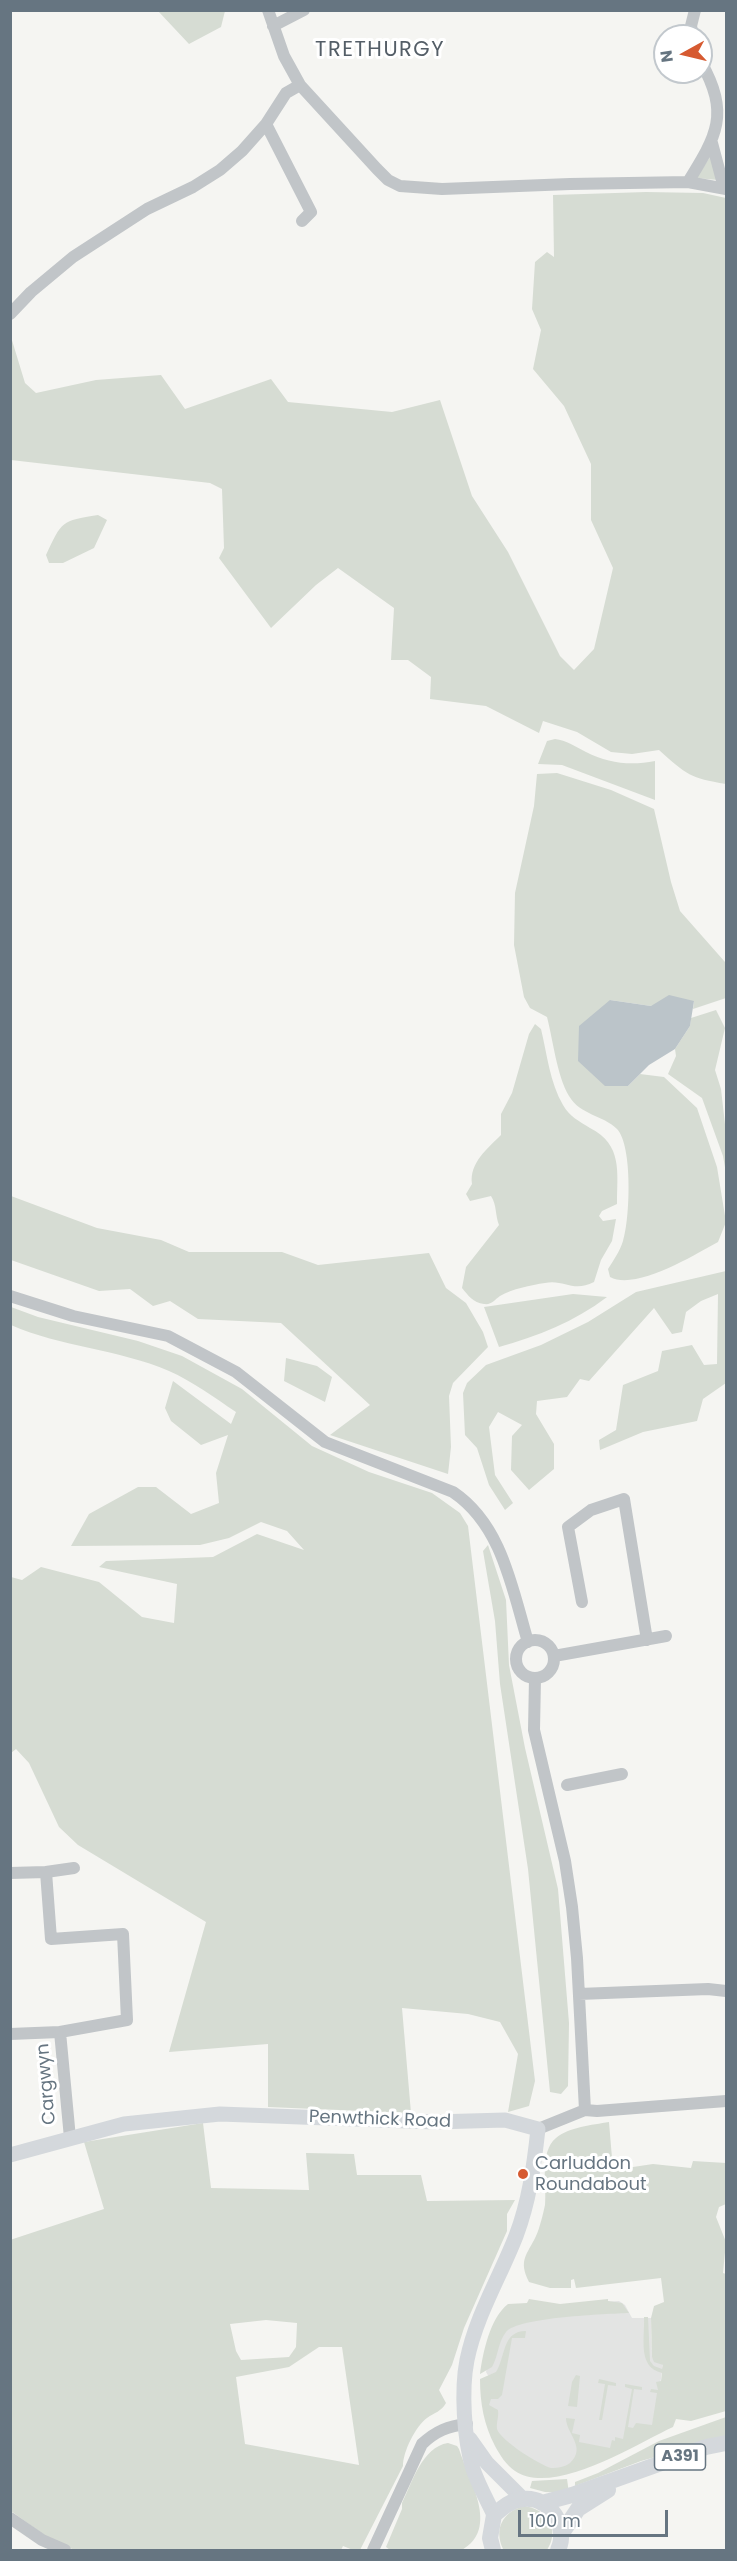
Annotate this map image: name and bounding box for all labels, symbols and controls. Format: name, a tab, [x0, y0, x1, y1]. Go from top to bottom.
north arrow	[653, 24, 713, 84]
district label: TRETHURGY	[315, 38, 445, 64]
text: N	[654, 49, 679, 64]
street label: Cargwyn	[33, 2043, 61, 2125]
street label: Penwthick Road	[309, 2107, 451, 2133]
place label: Carluddon Roundabout	[535, 2153, 647, 2196]
marker: Carluddon Roundabout	[516, 2167, 530, 2181]
road number: A391	[654, 2444, 706, 2470]
scale bar	[521, 2498, 671, 2536]
text: 100 m	[529, 2508, 581, 2533]

